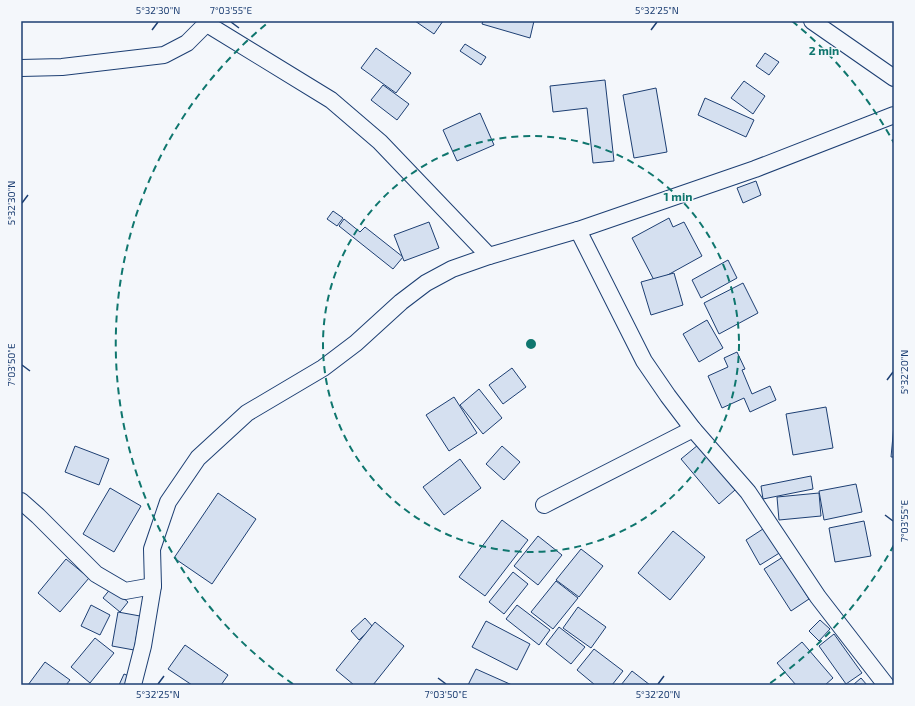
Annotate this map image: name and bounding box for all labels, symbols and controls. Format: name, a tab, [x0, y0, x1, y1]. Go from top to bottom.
text: 5°32'30"N	[136, 4, 180, 16]
text: 7°03'55"E	[210, 4, 253, 16]
text: 5°32'25"N	[635, 4, 679, 16]
text: 2 min	[809, 43, 839, 57]
text: 5°32'30"N	[5, 181, 17, 225]
text: 1 min	[664, 189, 692, 203]
centre of rings	[524, 337, 538, 351]
text: 7°03'50"E	[5, 343, 17, 386]
text: 5°32'20"N	[898, 350, 910, 394]
text: 7°03'55"E	[898, 499, 910, 542]
text: 5°32'25"N	[136, 688, 180, 700]
text: 7°03'50"E	[425, 688, 468, 700]
text: 5°32'20"N	[636, 688, 680, 700]

